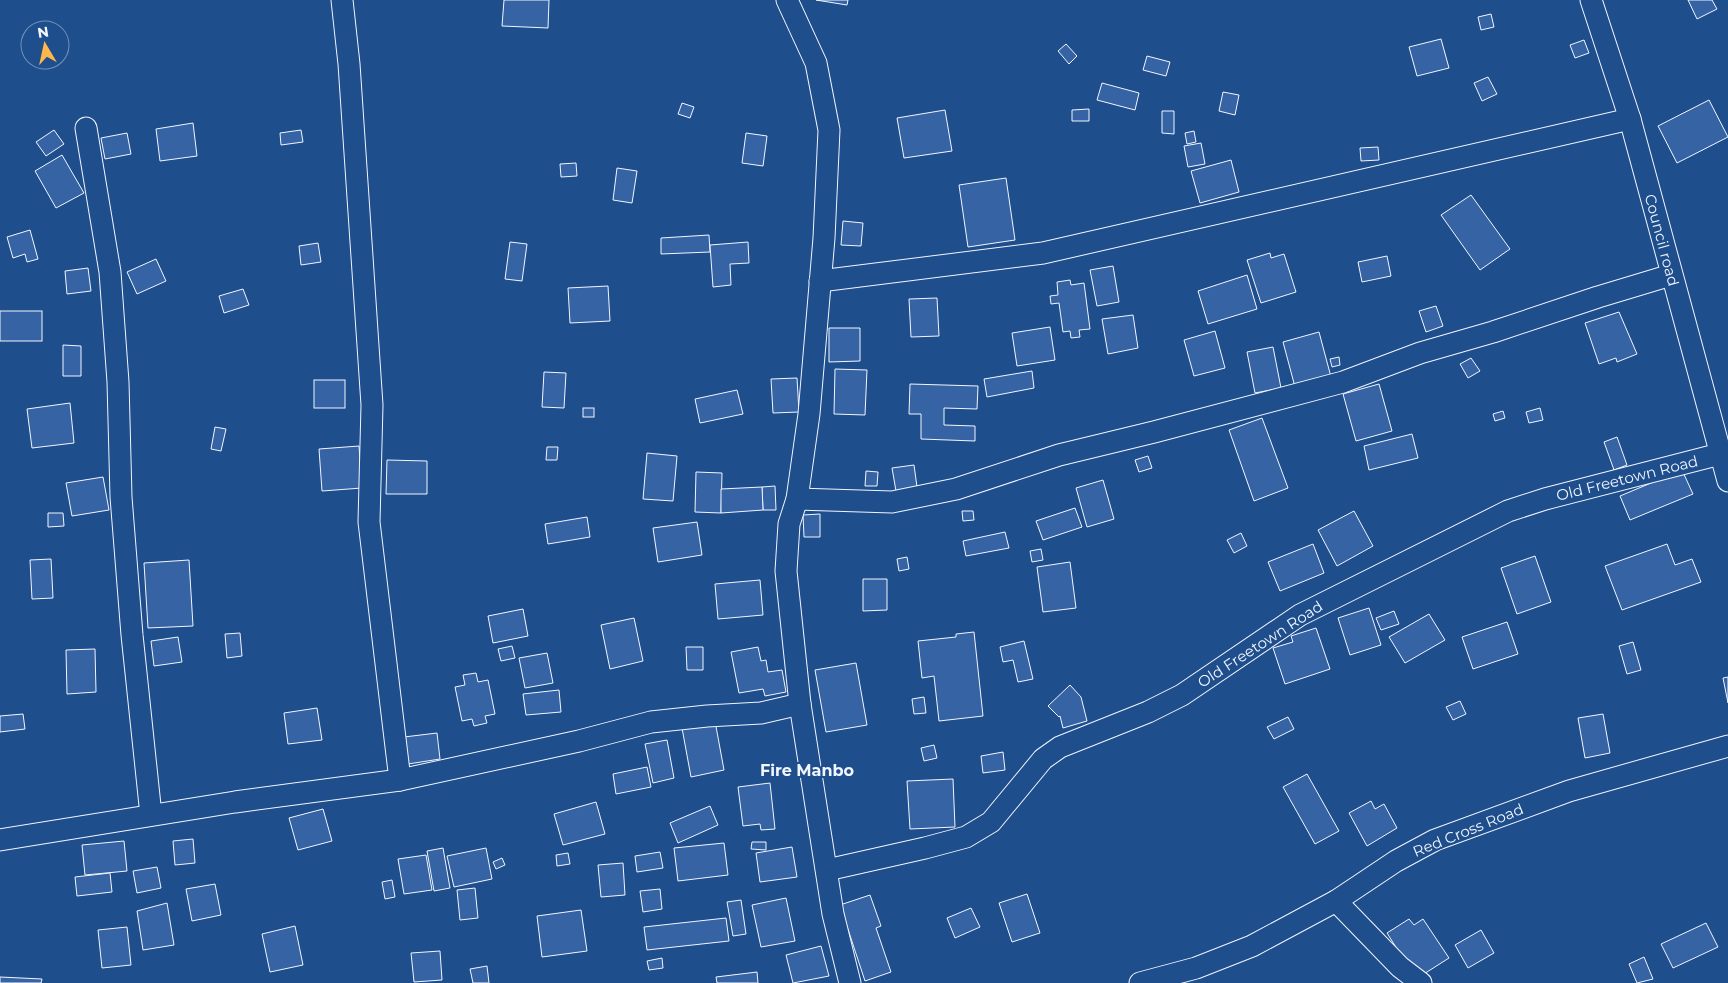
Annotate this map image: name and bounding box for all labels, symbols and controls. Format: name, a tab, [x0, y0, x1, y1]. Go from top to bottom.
north arrow	[20, 20, 70, 70]
text: N	[36, 22, 50, 42]
street label: Council road	[1641, 192, 1683, 288]
street label: Old Freetown Road	[1554, 451, 1700, 505]
street label: Old Freetown Road	[1194, 596, 1326, 692]
district label: Fire Manbo	[760, 761, 854, 780]
street label: Red Cross Road	[1410, 799, 1526, 861]

